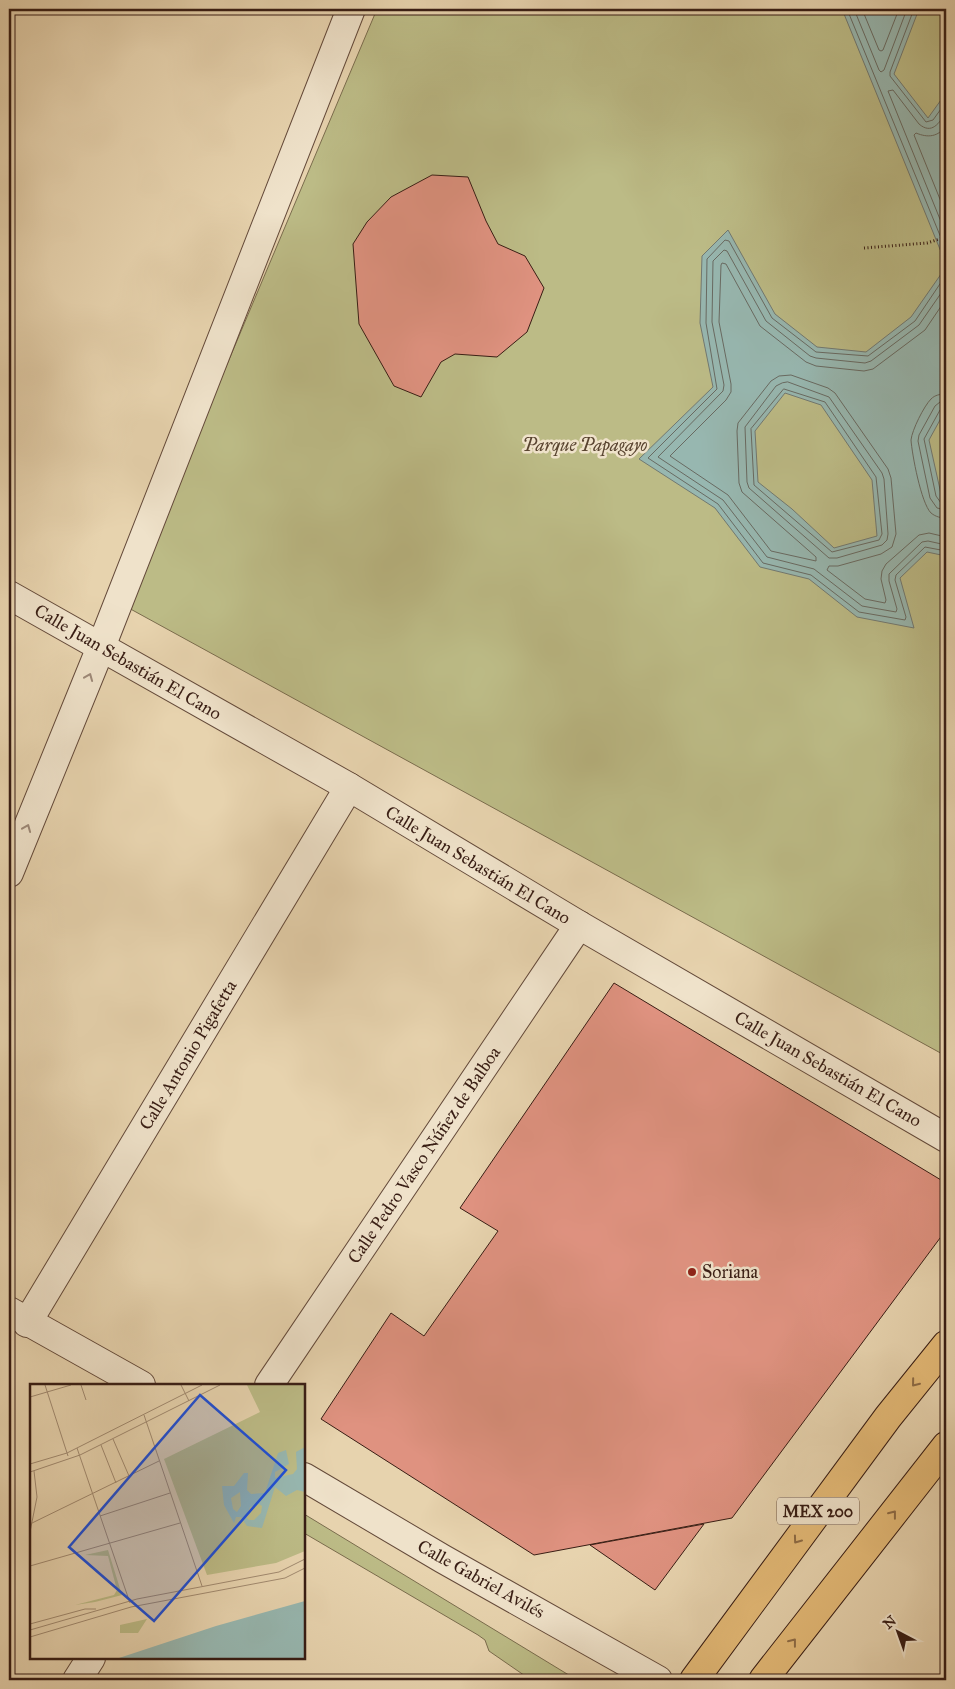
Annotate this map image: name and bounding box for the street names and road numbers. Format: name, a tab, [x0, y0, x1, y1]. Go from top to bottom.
street label: Calle Juan Sebastián El Cano	[30, 599, 225, 725]
street label: Calle Juan Sebastián El Cano	[381, 801, 575, 930]
street label: Calle Antonio Pigafetta	[135, 976, 243, 1134]
street label: Calle Juan Sebastián El Cano	[730, 1006, 925, 1132]
street label: Calle Pedro Vasco Núñez de Balboa	[343, 1042, 505, 1268]
road number: MEX 200	[777, 1498, 859, 1524]
street label: Calle Gabriel Avilés	[414, 1535, 548, 1623]

